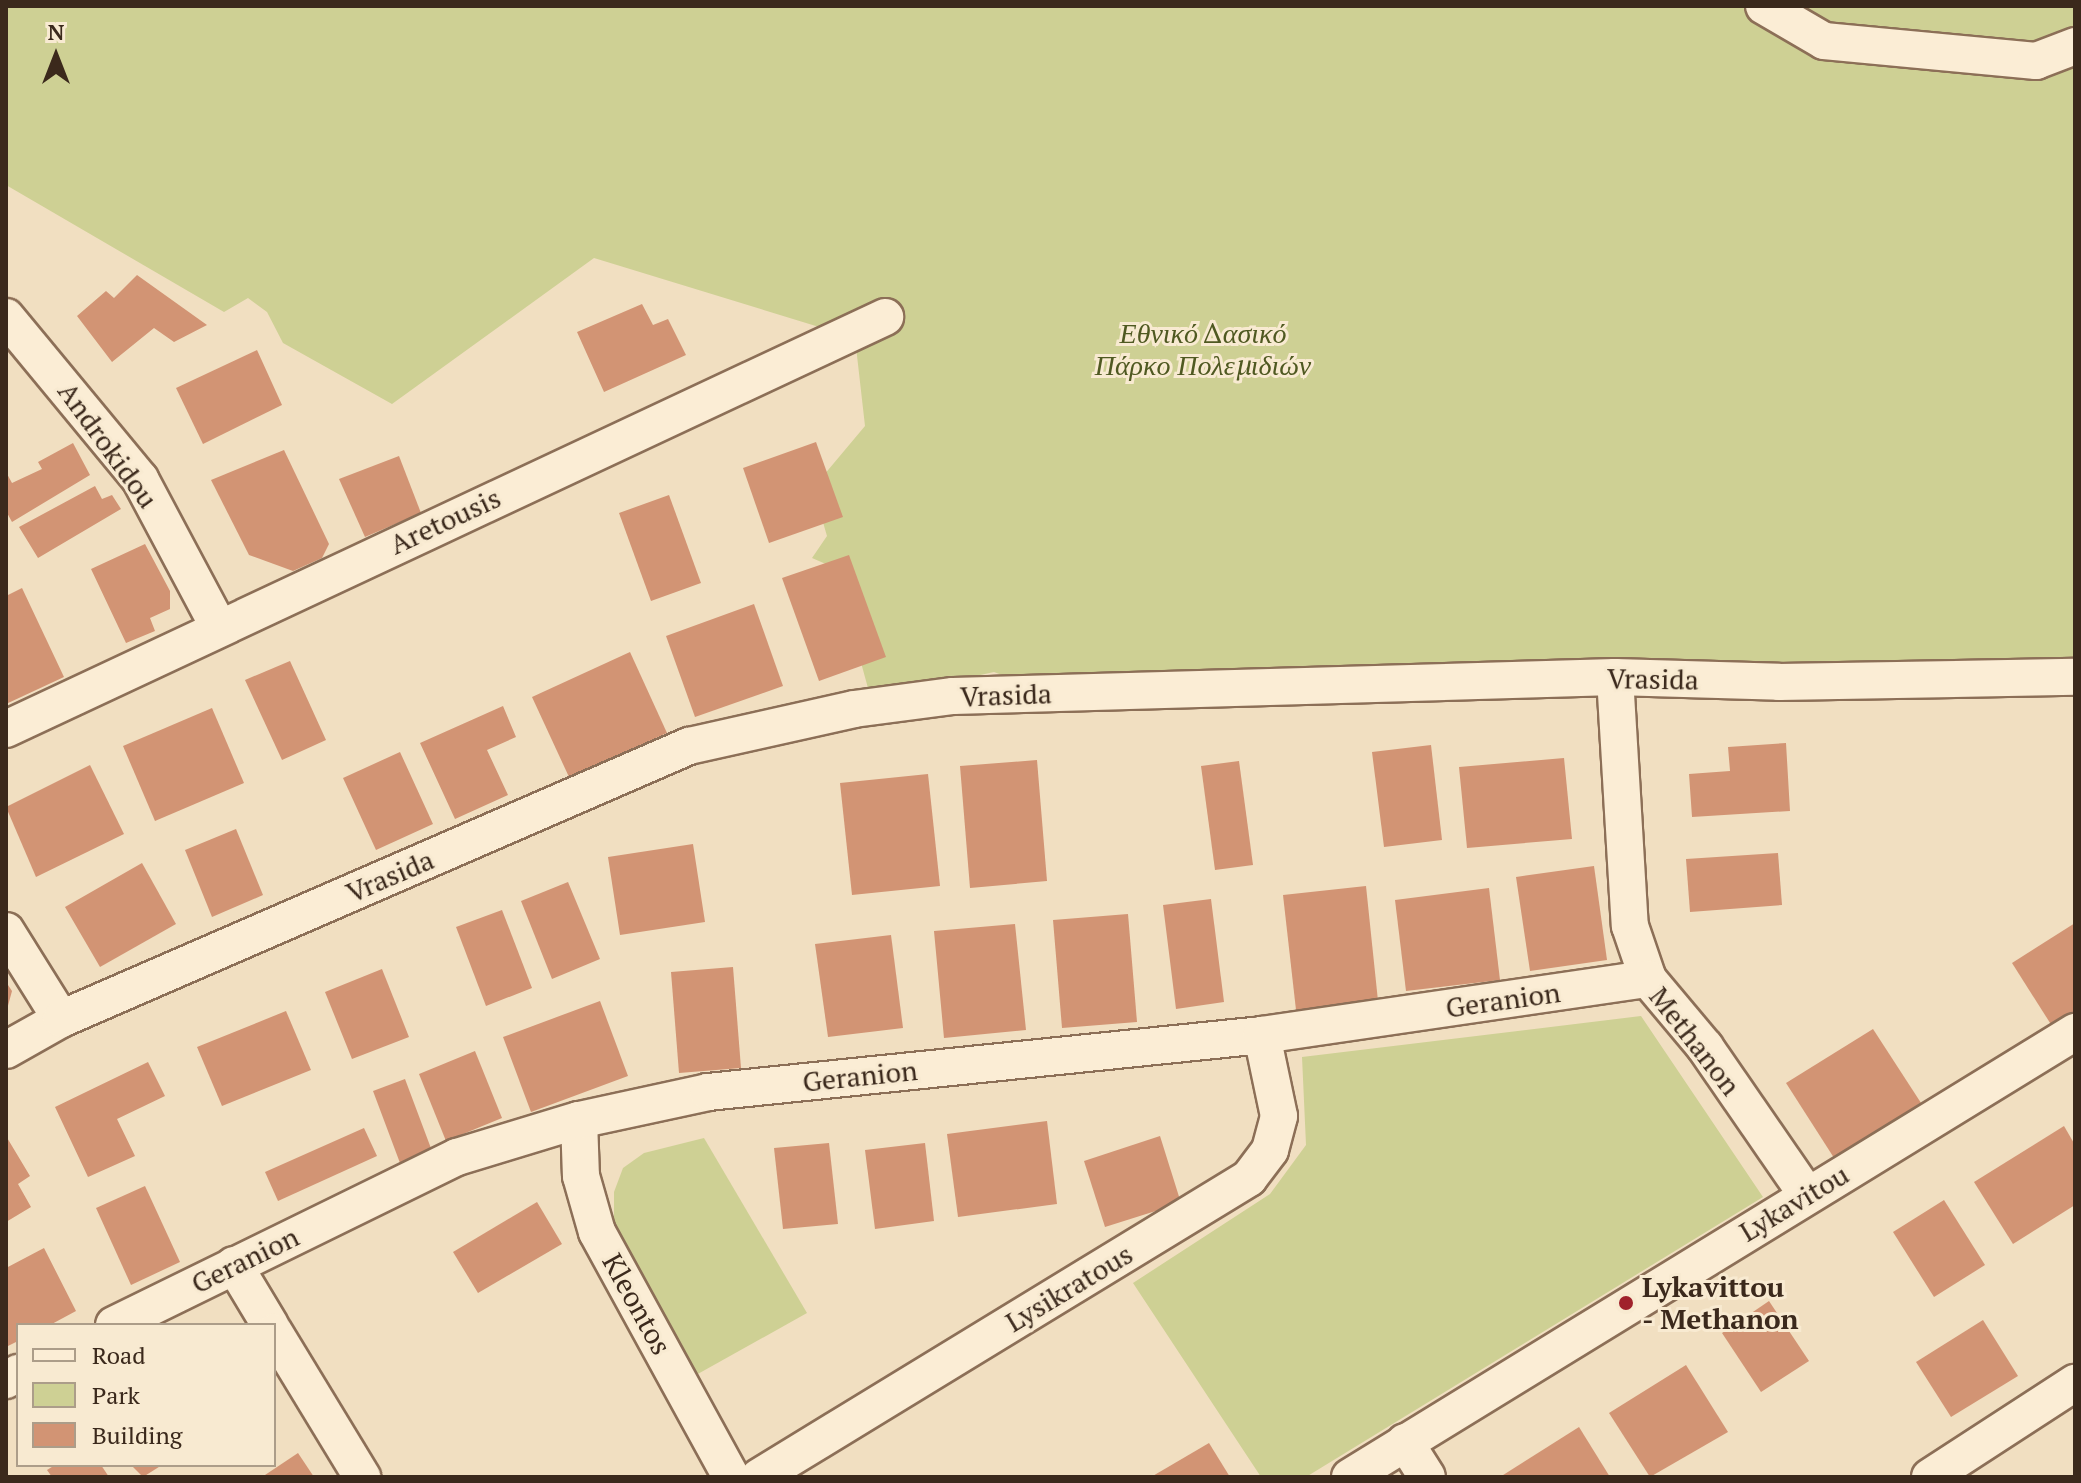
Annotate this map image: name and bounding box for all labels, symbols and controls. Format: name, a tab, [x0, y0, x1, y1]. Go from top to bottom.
north arrow	[16, 16, 96, 96]
text: N	[48, 17, 64, 46]
park label: Εθνικό Δασικό Πάρκο Πολεμιδιών	[1095, 316, 1311, 382]
street label: Androkidou	[51, 375, 165, 515]
street label: Aretousis	[384, 481, 506, 561]
street label: Vrasida	[1607, 661, 1699, 697]
street label: Vrasida	[959, 677, 1053, 713]
street label: Vrasida	[341, 843, 439, 909]
street label: Geranion	[1444, 975, 1562, 1025]
street label: Methanon	[1642, 980, 1748, 1102]
street label: Geranion	[801, 1053, 919, 1099]
street label: Lykavitou	[1733, 1157, 1855, 1249]
street label: Geranion	[186, 1220, 304, 1300]
street label: Lysikratous	[999, 1237, 1139, 1339]
street label: Kleontos	[595, 1247, 679, 1361]
place label: Lykavittou - Methanon	[1642, 1270, 1800, 1336]
marker: Lykavittou - Methanon	[1617, 1294, 1635, 1312]
legend	[16, 1323, 276, 1467]
text: Road	[92, 1339, 146, 1371]
text: Park	[92, 1379, 140, 1411]
text: Building	[92, 1419, 182, 1451]

